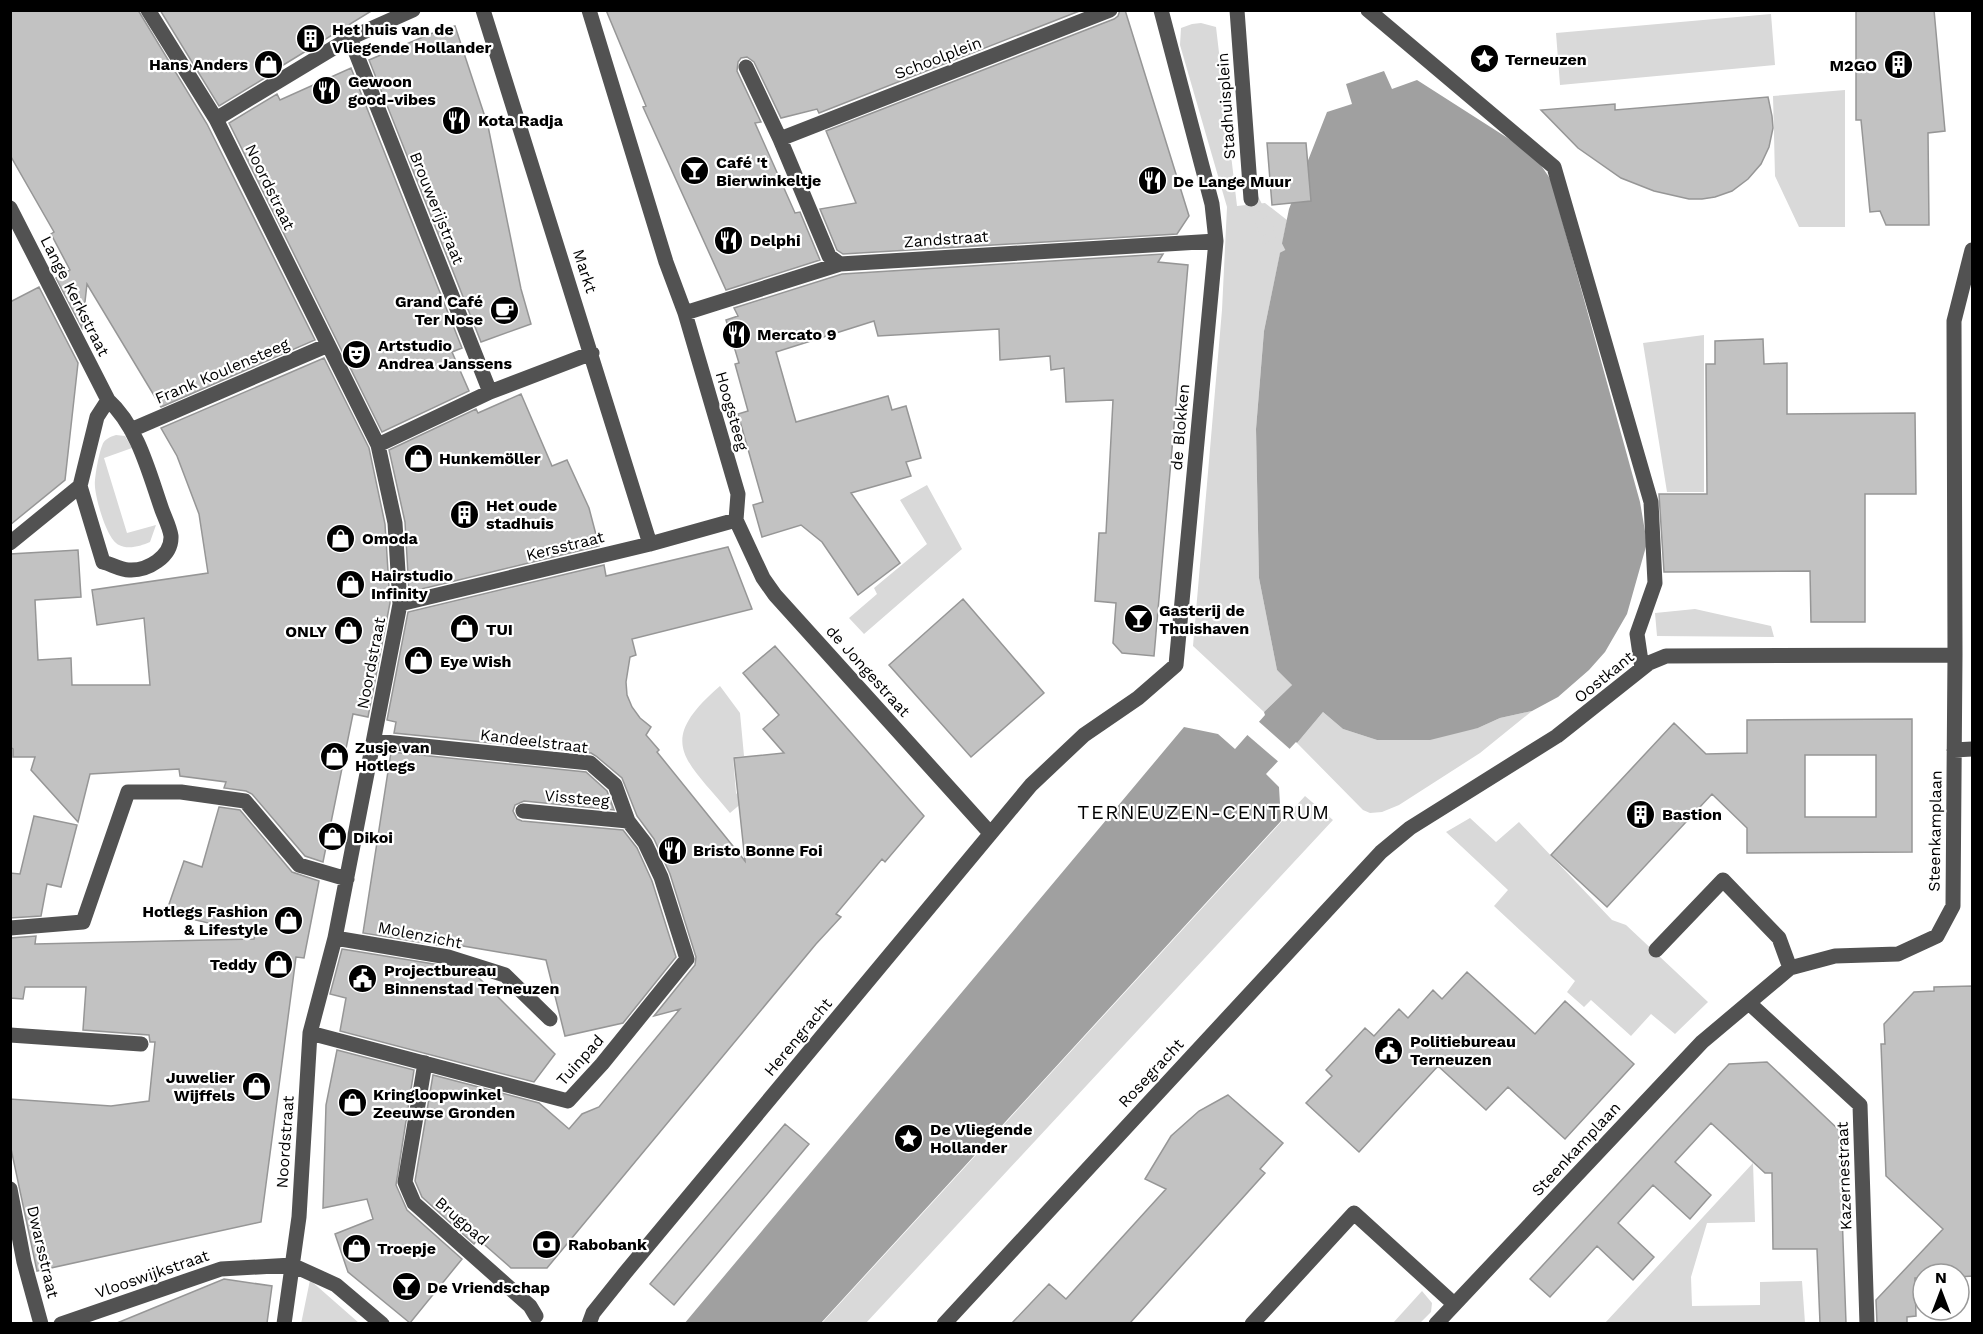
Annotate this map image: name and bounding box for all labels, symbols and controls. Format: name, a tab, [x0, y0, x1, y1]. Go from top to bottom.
place label: Het huis van de Vliegende Hollander	[332, 20, 492, 57]
building icon: Het huis van de Vliegende Hollander	[295, 22, 327, 54]
street label: Schoolplein	[892, 33, 984, 83]
place icon: Terneuzen	[1468, 43, 1500, 75]
shop icon: Hans Anders	[253, 48, 285, 80]
building icon: M2GO	[1882, 49, 1914, 81]
place label: Terneuzen	[1505, 50, 1587, 69]
street label: Stadhuisplein	[1213, 52, 1239, 160]
place label: Hans Anders	[149, 55, 248, 74]
place label: M2GO	[1830, 56, 1877, 75]
place label: Gewoon good-vibes	[348, 72, 436, 109]
restaurant icon: Gewoon good-vibes	[311, 74, 343, 106]
restaurant icon: Kota Radja	[441, 104, 473, 136]
place label: Kota Radja	[478, 111, 564, 130]
street label: Noordstraat	[241, 141, 299, 233]
street label: Brouwerijstraat	[406, 149, 468, 267]
place label: Café 't Bierwinkeltje	[716, 153, 821, 190]
bar icon: Café 't Bierwinkeltje	[679, 155, 711, 187]
restaurant icon: De Lange Muur	[1136, 165, 1168, 197]
place label: De Lange Muur	[1173, 172, 1291, 191]
restaurant icon: Delphi	[713, 224, 745, 256]
street label: Zandstraat	[903, 227, 989, 251]
place label: Delphi	[750, 231, 801, 250]
street label: Lange Kerkstraat	[37, 233, 114, 359]
street label: Markt	[569, 247, 601, 296]
place label: Grand Café Ter Nose	[395, 292, 483, 329]
cafe icon: Grand Café Ter Nose	[488, 294, 520, 326]
restaurant icon: Mercato 9	[720, 318, 752, 350]
place label: Mercato 9	[757, 325, 837, 344]
street label: Frank Koulensteeg	[152, 334, 292, 408]
place label: Artstudio Andrea Janssens	[378, 336, 512, 373]
theatre icon: Artstudio Andrea Janssens	[341, 338, 373, 370]
street label: Hoogsteeg	[712, 369, 752, 453]
street label: de Blokken	[1167, 383, 1193, 471]
shop icon: Hunkemöller	[402, 442, 434, 474]
place label: Hunkemöller	[439, 449, 541, 468]
place label: Het oude stadhuis	[486, 496, 557, 533]
building icon: Het oude stadhuis	[449, 498, 481, 530]
shop icon: Omoda	[325, 522, 357, 554]
street label: Kersstraat	[524, 527, 606, 565]
place label: Omoda	[362, 529, 418, 548]
place label: Hairstudio Infinity	[371, 566, 454, 603]
shop icon: Hairstudio Infinity	[334, 568, 366, 600]
place label: Gasterij de Thuishaven	[1159, 601, 1249, 638]
bar icon: Gasterij de Thuishaven	[1122, 603, 1154, 635]
shop icon: TUI	[449, 613, 481, 645]
shop icon: ONLY	[332, 615, 364, 647]
street label: Noordstraat	[353, 615, 389, 710]
place label: TUI	[486, 620, 513, 639]
street label: de Jongestraat	[822, 621, 914, 721]
place label: ONLY	[285, 622, 327, 641]
shop icon: Eye Wish	[403, 645, 435, 677]
street label: Oostkant	[1570, 647, 1638, 707]
place label: Eye Wish	[440, 652, 511, 671]
street label: Kandeelstraat	[479, 725, 589, 757]
place label: Zusje van Hotlegs	[355, 738, 430, 775]
shop icon: Zusje van Hotlegs	[318, 740, 350, 772]
street label: Steenkamplaan	[1924, 770, 1946, 892]
street label: Vissteeg	[544, 786, 611, 810]
building icon: Bastion	[1625, 798, 1657, 830]
district label: TERNEUZEN-CENTRUM	[1077, 800, 1331, 824]
place label: Bastion	[1662, 805, 1722, 824]
shop icon: Dikoi	[316, 821, 348, 853]
place label: Dikoi	[353, 828, 393, 847]
restaurant icon: Bristo Bonne Foi	[656, 834, 688, 866]
place label: Bristo Bonne Foi	[693, 841, 823, 860]
place label: Hotlegs Fashion & Lifestyle	[142, 902, 268, 939]
shop icon: Hotlegs Fashion & Lifestyle	[273, 904, 305, 936]
street label: Molenzicht	[376, 918, 464, 953]
shop icon: Teddy	[262, 948, 294, 980]
place label: Teddy	[210, 955, 258, 974]
place label: Projectbureau Binnenstad Terneuzen	[384, 961, 559, 998]
public building icon: Projectbureau Binnenstad Terneuzen	[347, 963, 379, 995]
street label: Herengracht	[760, 994, 836, 1080]
street label: Tuinpad	[552, 1031, 608, 1089]
place label: Politiebureau Terneuzen	[1410, 1032, 1516, 1069]
public building icon: Politiebureau Terneuzen	[1373, 1034, 1405, 1066]
street label: Rosegracht	[1114, 1035, 1188, 1111]
place label: Juwelier Wijffels	[166, 1068, 235, 1105]
shop icon: Juwelier Wijffels	[240, 1070, 272, 1102]
place label: Kringloopwinkel Zeeuwse Gronden	[373, 1085, 515, 1122]
shop icon: Kringloopwinkel Zeeuwse Gronden	[336, 1087, 368, 1119]
street label: Noordstraat	[272, 1095, 298, 1189]
street label: Steenkamplaan	[1528, 1098, 1624, 1200]
place label: De Vliegende Hollander	[930, 1120, 1032, 1157]
street label: Kazernestraat	[1833, 1121, 1855, 1231]
place icon: De Vliegende Hollander	[893, 1122, 925, 1154]
street label: Brugpad	[431, 1193, 493, 1249]
street label: Dwarsstraat	[23, 1204, 63, 1300]
bank icon: Rabobank	[531, 1228, 563, 1260]
shop icon: Troepje	[340, 1232, 372, 1264]
place label: Rabobank	[568, 1235, 647, 1254]
place label: Troepje	[377, 1239, 436, 1258]
street label: Vlooswijkstraat	[93, 1246, 212, 1302]
north arrow	[1911, 1262, 1971, 1322]
text: N	[1935, 1268, 1947, 1287]
bar icon: De Vriendschap	[390, 1271, 422, 1303]
place label: De Vriendschap	[427, 1278, 550, 1297]

